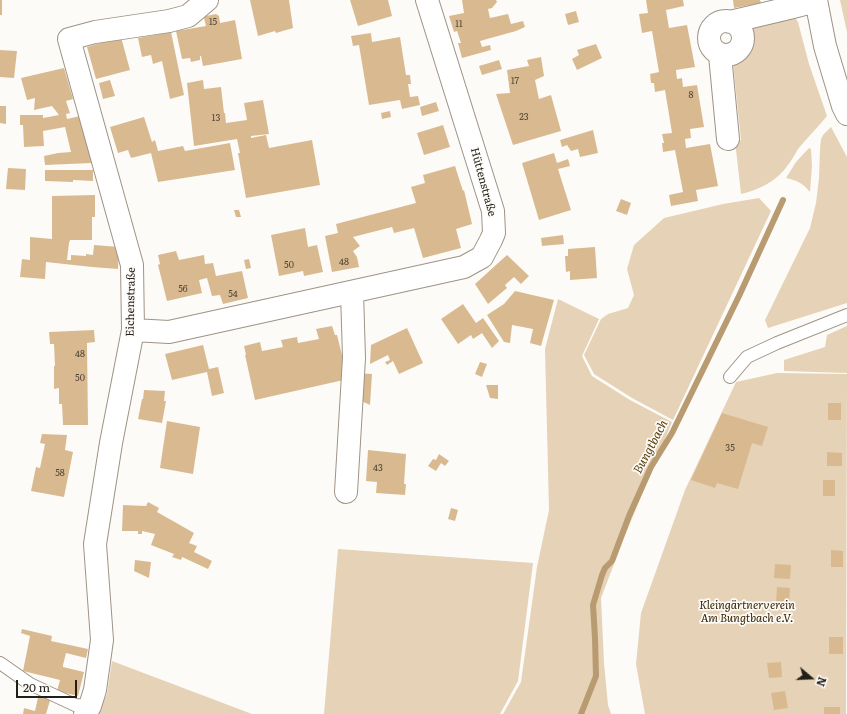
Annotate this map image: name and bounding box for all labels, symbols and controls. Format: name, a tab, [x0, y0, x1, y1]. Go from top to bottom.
house number: 15	[209, 17, 217, 27]
house number: 11	[455, 19, 463, 29]
house number: 17	[511, 76, 519, 86]
house number: 8	[689, 90, 693, 100]
house number: 23	[519, 112, 529, 122]
house number: 13	[212, 113, 220, 123]
street label: Hüttenstraße	[467, 146, 499, 218]
house number: 48	[339, 257, 349, 267]
house number: 50	[284, 260, 294, 270]
street label: Eichenstraße	[124, 267, 138, 337]
house number: 56	[178, 284, 188, 294]
house number: 54	[228, 289, 238, 299]
house number: 48	[75, 349, 85, 359]
house number: 50	[75, 373, 85, 383]
water label: Bungtbach	[631, 418, 671, 476]
house number: 35	[725, 443, 735, 453]
house number: 43	[373, 463, 383, 473]
house number: 58	[55, 468, 65, 478]
park label: Kleingärtnerverein Am Bungtbach e.V.	[699, 599, 795, 625]
north arrow	[791, 658, 831, 698]
scale bar	[18, 672, 79, 698]
text: N	[813, 675, 831, 689]
text: 20 m	[23, 678, 50, 696]

